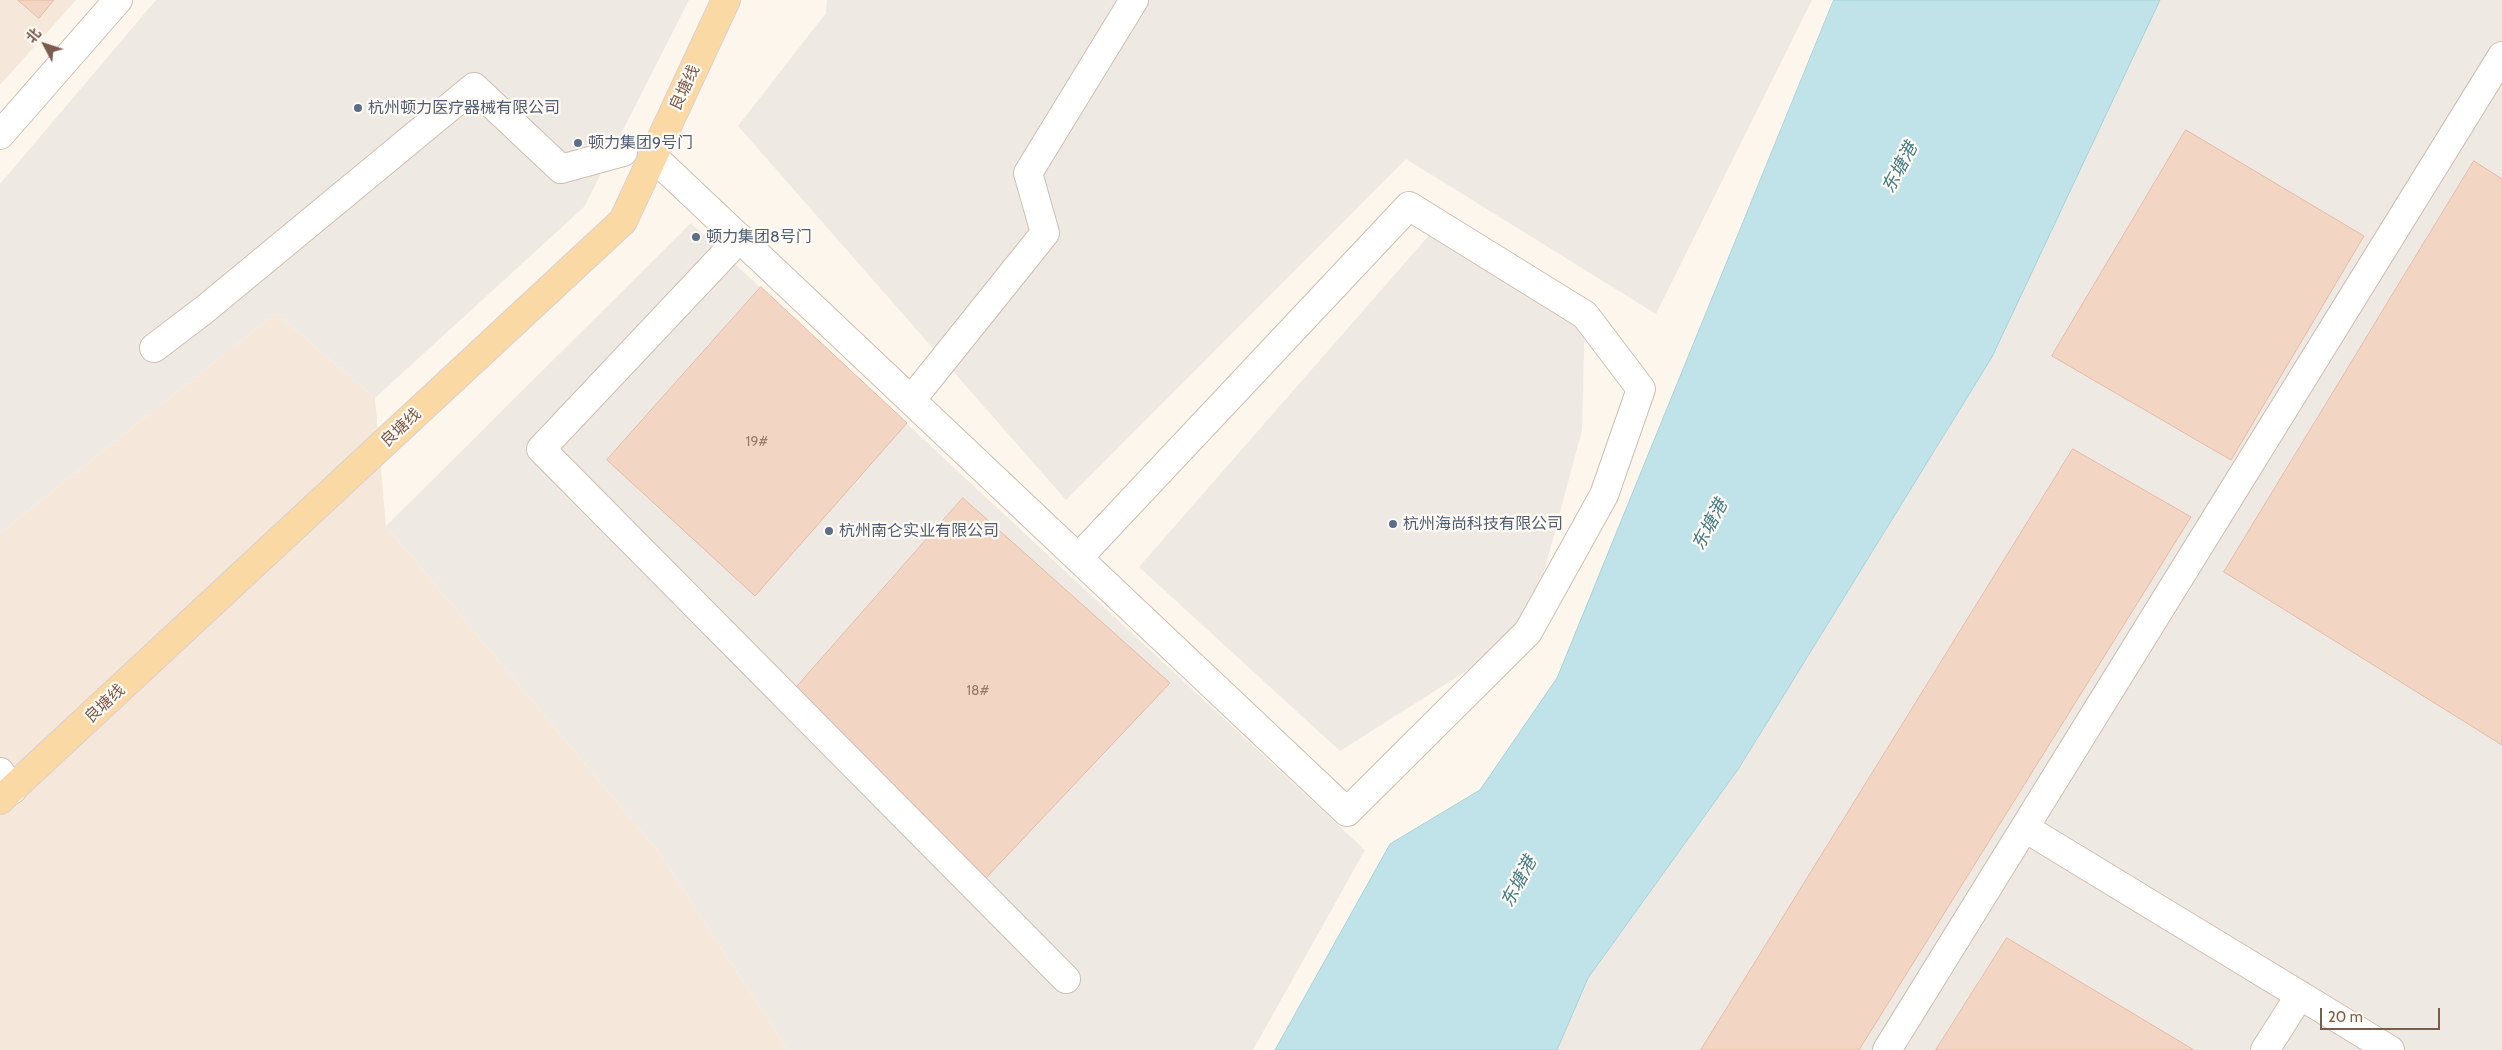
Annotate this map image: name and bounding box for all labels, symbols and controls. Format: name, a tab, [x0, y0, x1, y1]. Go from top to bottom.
north arrow	[20, 20, 70, 70]
text: 北	[22, 24, 45, 47]
street label: 良塘线	[666, 62, 704, 114]
place label: 杭州顿力医疗器械有限公司	[368, 98, 560, 118]
marker: 杭州顿力医疗器械有限公司	[352, 102, 364, 114]
place label: 顿力集团9号门	[588, 133, 693, 153]
marker: 顿力集团9号门	[572, 137, 584, 149]
water label: 东塘港	[1878, 139, 1922, 197]
place label: 顿力集团8号门	[706, 227, 812, 247]
marker: 顿力集团8号门	[690, 231, 702, 243]
street label: 良塘线	[377, 405, 425, 451]
house number: 19#	[746, 434, 768, 450]
water label: 东塘港	[1688, 496, 1732, 554]
place label: 杭州海尚科技有限公司	[1403, 514, 1563, 534]
marker: 杭州海尚科技有限公司	[1387, 518, 1399, 530]
place label: 杭州南仑实业有限公司	[839, 521, 999, 541]
marker: 杭州南仑实业有限公司	[823, 525, 835, 537]
street label: 良塘线	[81, 681, 129, 727]
house number: 18#	[967, 683, 989, 699]
water label: 东塘港	[1497, 853, 1541, 911]
scale bar	[2322, 998, 2442, 1030]
text: 20 m	[2328, 1008, 2363, 1026]

